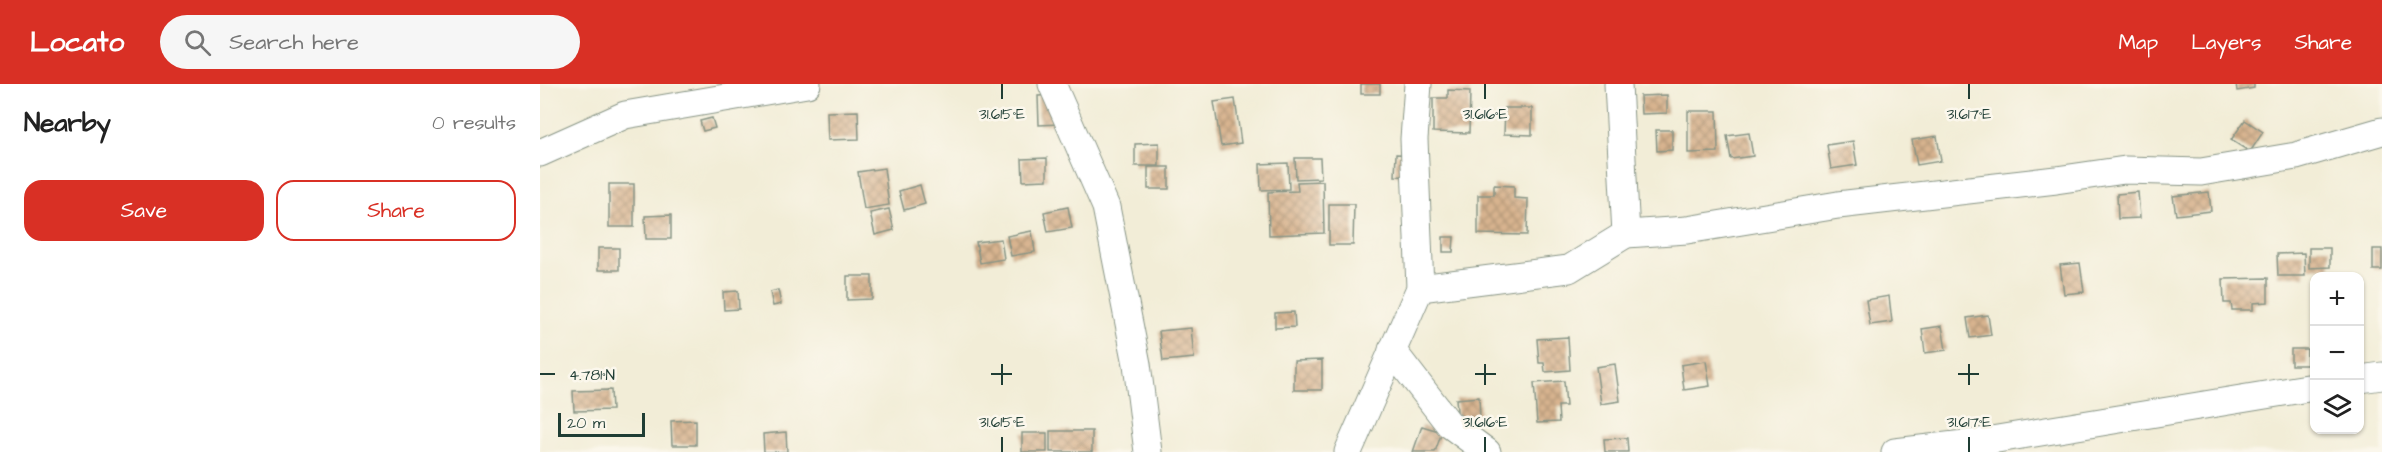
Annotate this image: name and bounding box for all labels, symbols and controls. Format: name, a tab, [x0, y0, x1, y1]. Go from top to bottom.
search box	[160, 15, 580, 69]
text: Locato	[30, 23, 124, 62]
icon: search	[181, 26, 214, 59]
text: Search here	[229, 27, 359, 58]
text: Map	[2118, 28, 2158, 57]
text: Layers	[2191, 28, 2261, 57]
text: Share	[2294, 28, 2352, 57]
text: 31.615°E	[979, 104, 1025, 125]
text: 31.616°E	[1463, 104, 1507, 125]
text: 31.617°E	[1947, 104, 1991, 125]
text: Nearby	[24, 105, 111, 141]
text: 0 results	[432, 109, 516, 137]
button: Save	[24, 180, 264, 241]
button: Share	[276, 180, 516, 241]
map controls	[2310, 272, 2364, 434]
button: +	[2310, 272, 2364, 326]
button: −	[2310, 326, 2364, 380]
text: 4.781°N	[569, 365, 615, 386]
button: layers	[2310, 380, 2364, 434]
scale bar	[558, 410, 645, 438]
text: 20 m	[567, 412, 605, 434]
text: 31.615°E	[979, 412, 1025, 433]
text: 31.616°E	[1463, 412, 1507, 433]
text: 31.617°E	[1947, 412, 1991, 433]

